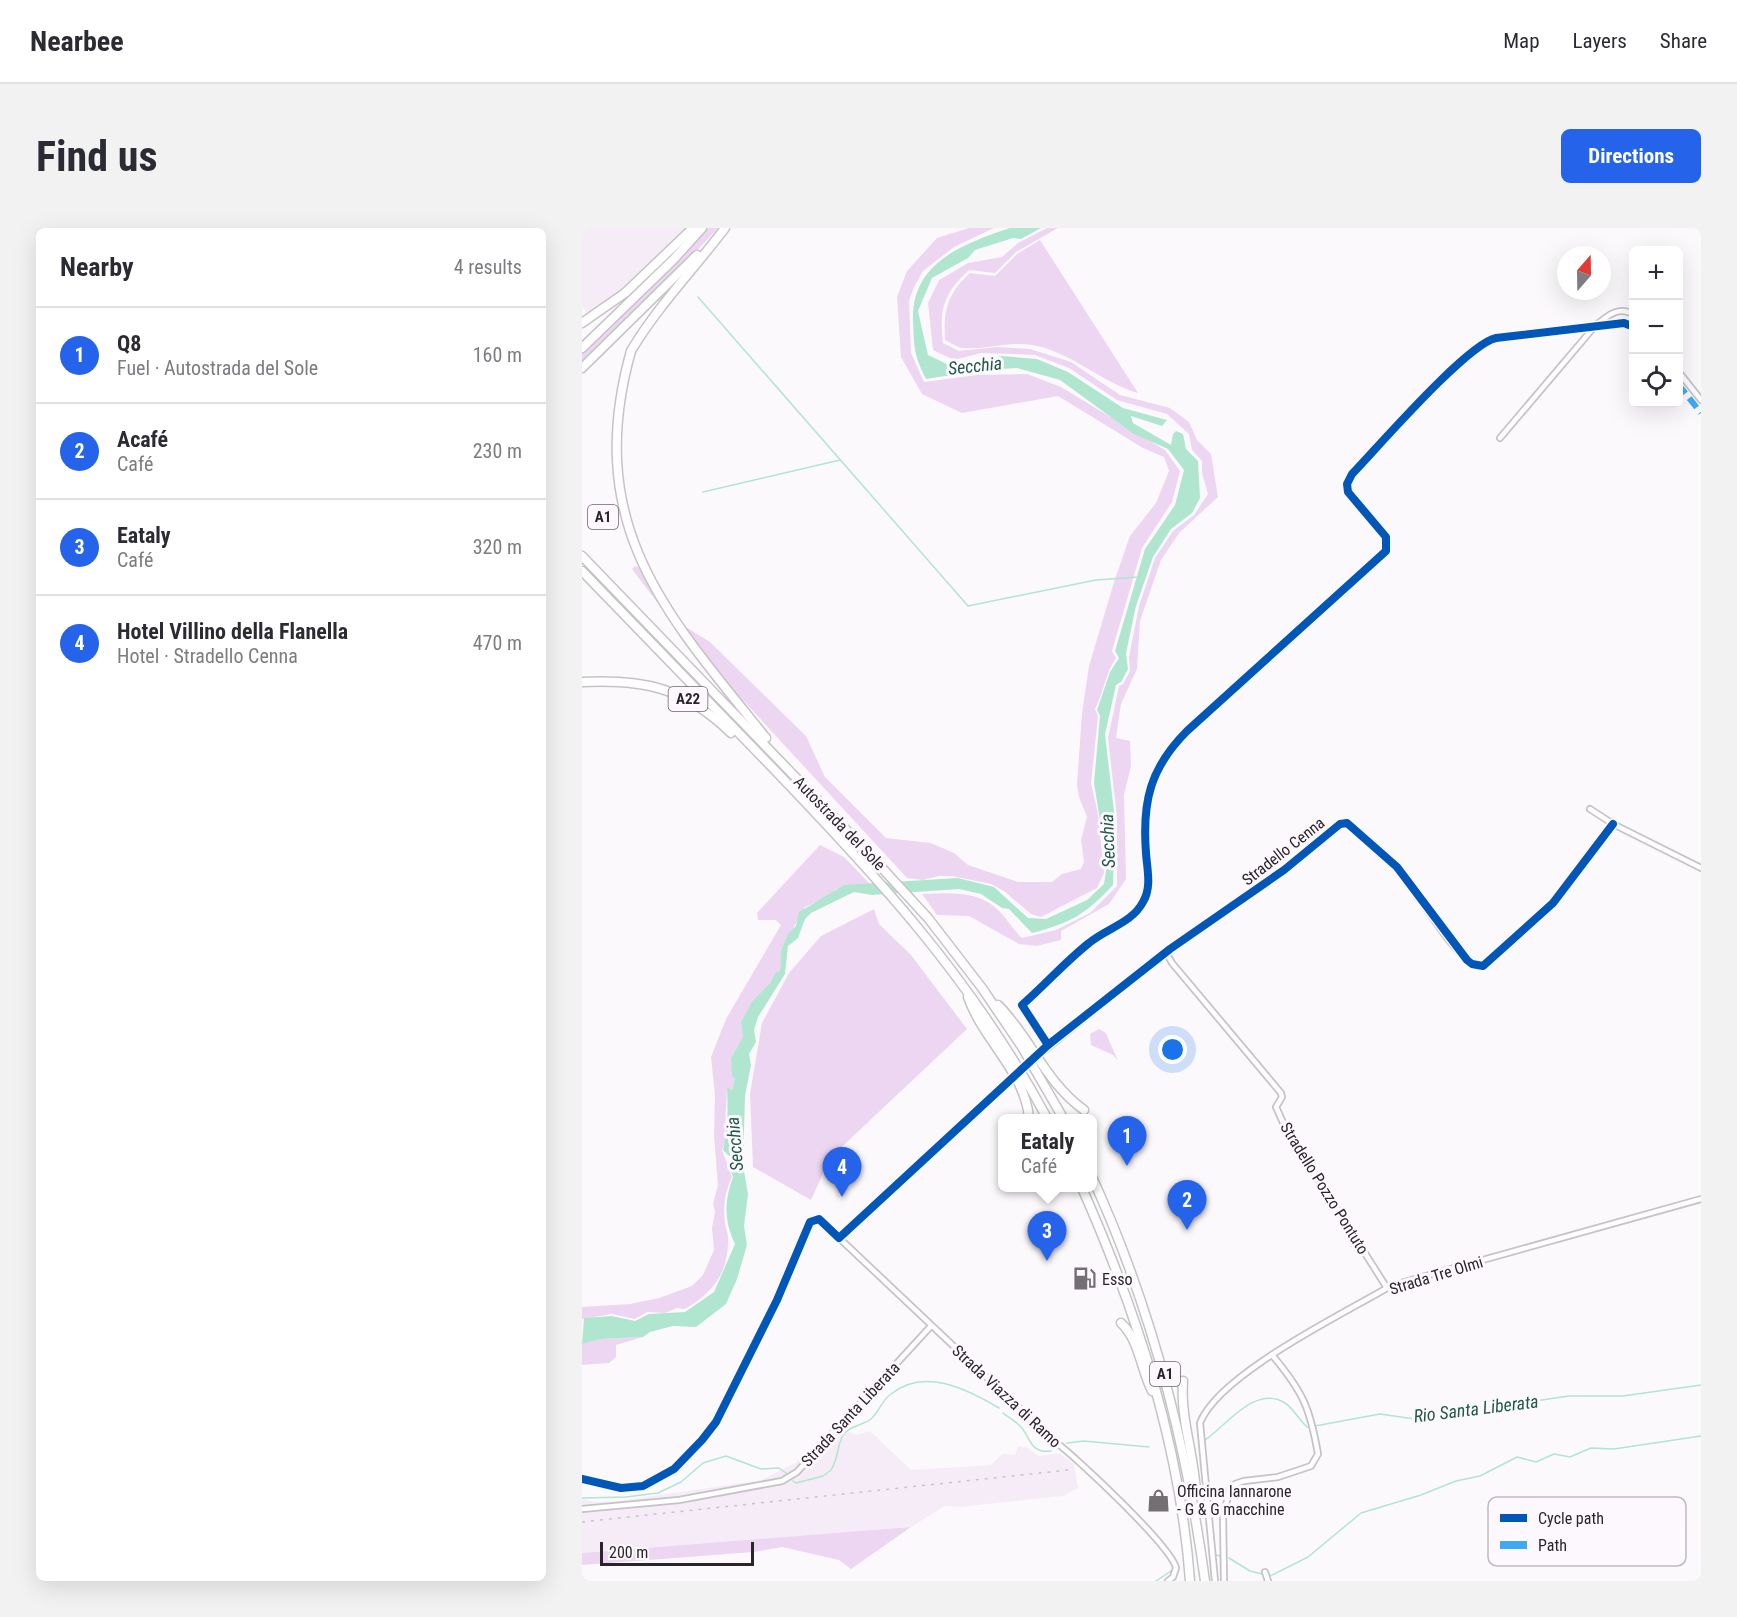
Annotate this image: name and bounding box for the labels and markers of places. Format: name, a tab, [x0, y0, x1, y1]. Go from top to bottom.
pin: 1	[1108, 1116, 1146, 1166]
pin: 4	[822, 1148, 862, 1197]
pin: 2	[1168, 1180, 1206, 1230]
pin: 3	[1028, 1212, 1066, 1261]
fuel station icon: Esso	[1071, 1266, 1097, 1292]
place label: Esso	[1102, 1270, 1133, 1289]
place label: Officina Iannarone - G & G macchine	[1177, 1482, 1292, 1519]
shop icon: Officina Iannarone - G & G macchine	[1146, 1487, 1172, 1513]

